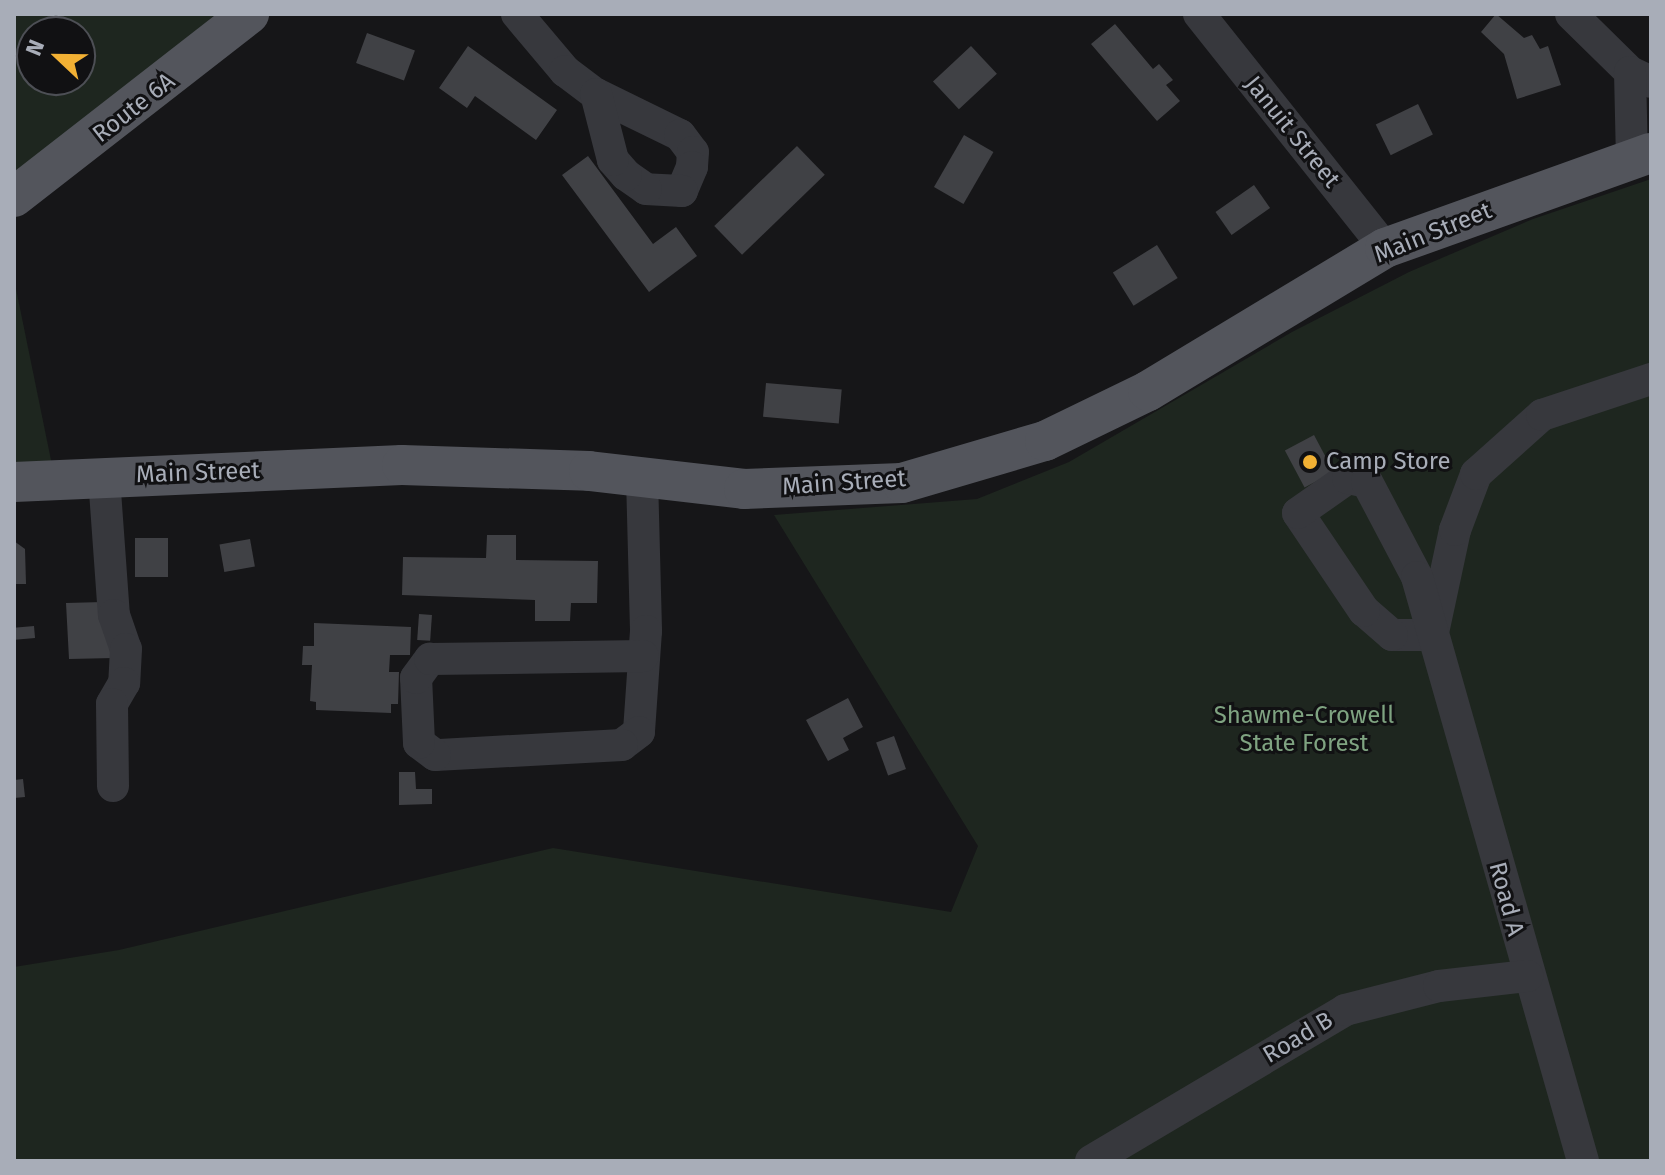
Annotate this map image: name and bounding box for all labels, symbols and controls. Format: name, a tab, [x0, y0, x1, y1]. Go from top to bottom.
north arrow	[16, 16, 96, 96]
text: N	[20, 36, 50, 59]
street label: Route 6A	[87, 67, 181, 149]
street label: Januit Street	[1238, 70, 1346, 194]
street label: Main Street	[1370, 196, 1496, 270]
place label: Camp Store	[1326, 448, 1450, 476]
marker: Camp Store	[1301, 453, 1319, 471]
street label: Main Street	[136, 456, 260, 490]
street label: Main Street	[781, 464, 907, 502]
park label: Shawme-Crowell State Forest	[1214, 702, 1394, 758]
street label: Road A	[1482, 859, 1530, 939]
street label: Road B	[1258, 1006, 1338, 1070]

